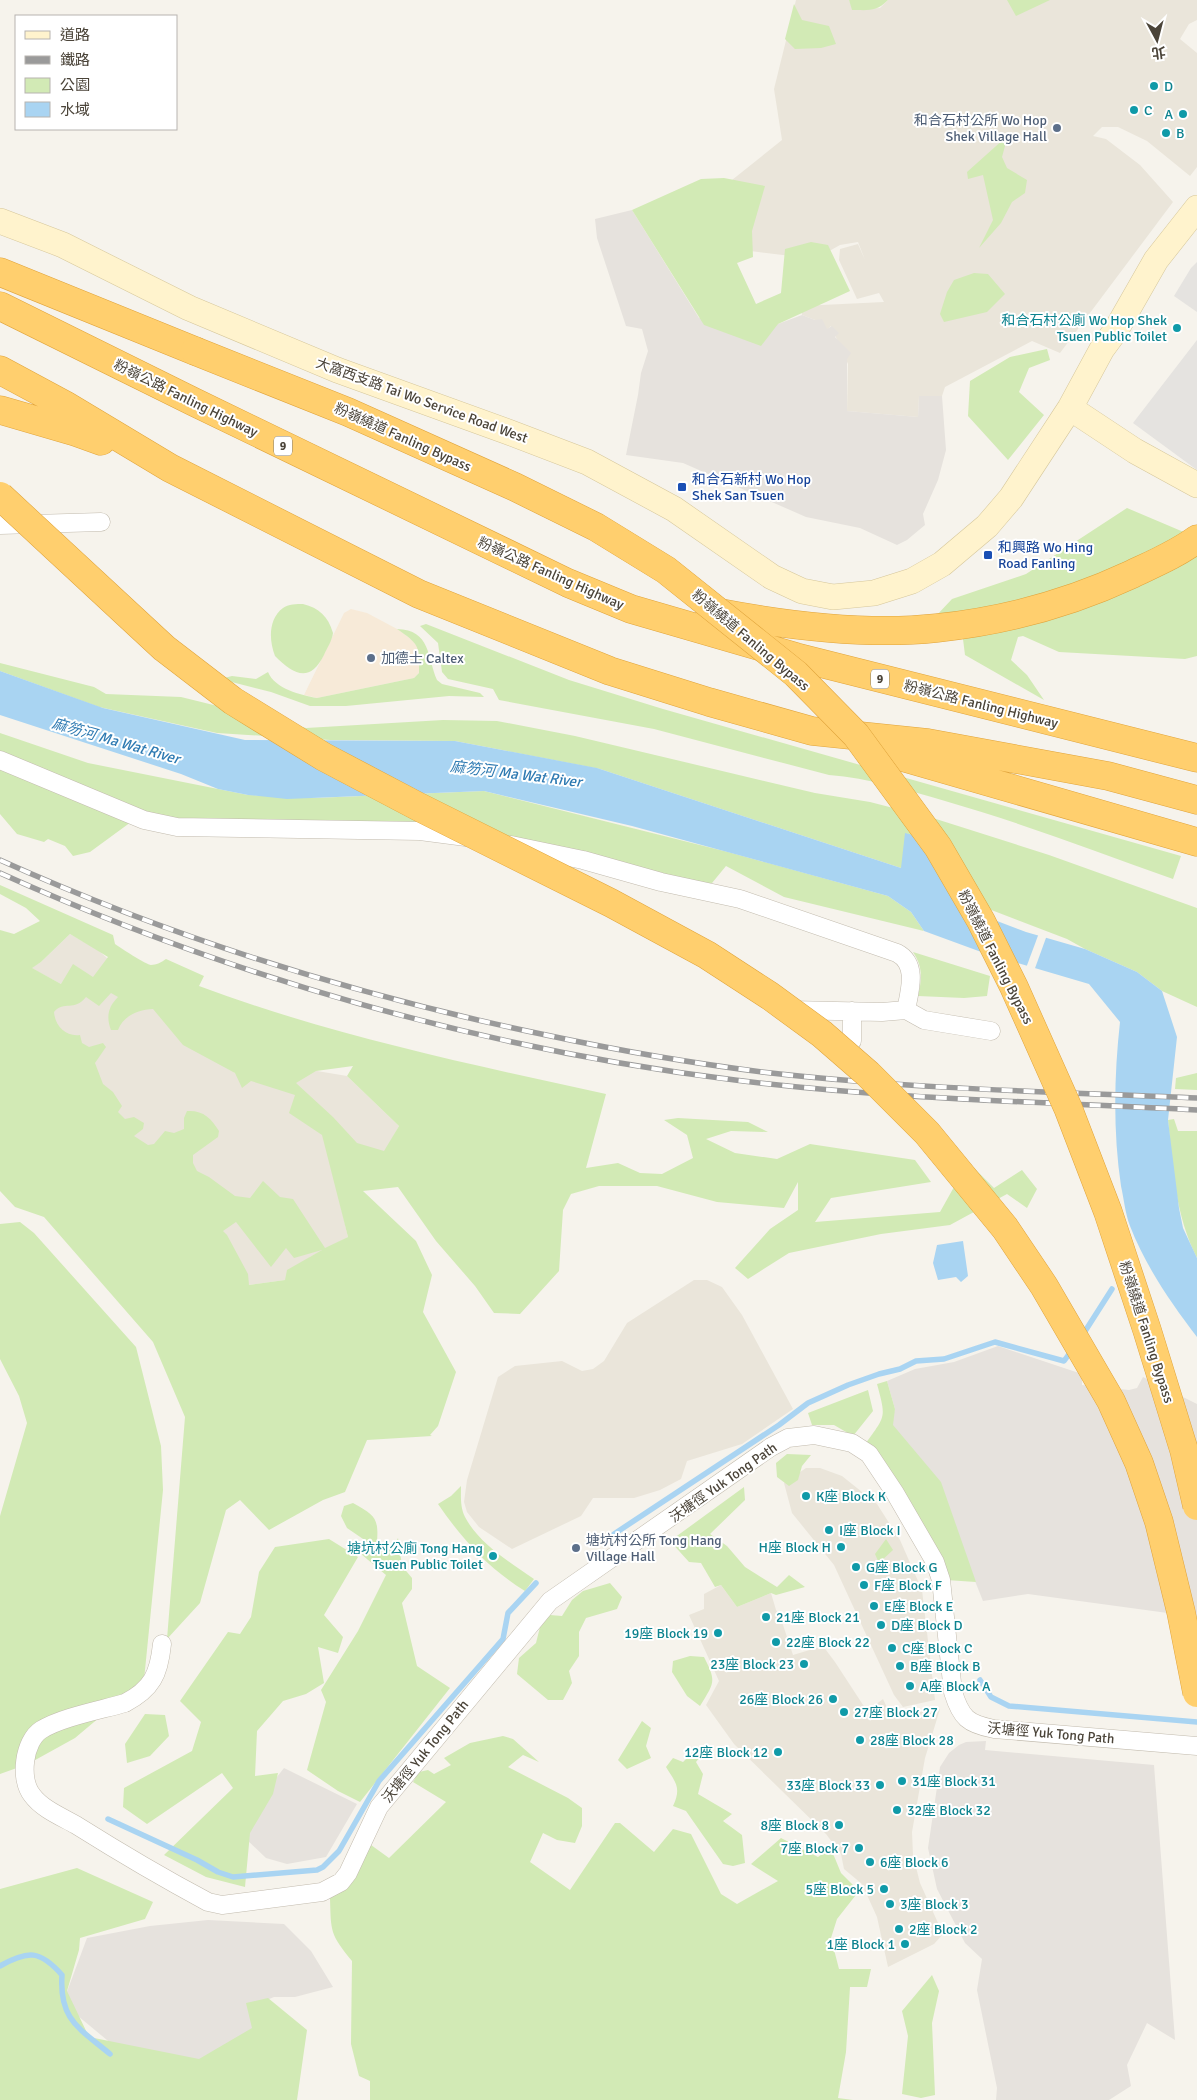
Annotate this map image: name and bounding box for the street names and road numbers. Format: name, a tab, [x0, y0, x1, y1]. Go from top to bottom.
street label: 大窩西支路 Tai Wo Service Road West	[314, 354, 530, 447]
street label: 粉嶺公路 Fanling Highway	[111, 356, 261, 441]
street label: 粉嶺繞道 Fanling Bypass	[332, 400, 474, 475]
road number: 9	[274, 436, 292, 456]
street label: 粉嶺公路 Fanling Highway	[475, 534, 627, 614]
street label: 粉嶺繞道 Fanling Bypass	[688, 586, 813, 695]
road number: 9	[871, 670, 889, 689]
street label: 粉嶺公路 Fanling Highway	[902, 677, 1060, 732]
street label: 粉嶺繞道 Fanling Bypass	[954, 887, 1037, 1027]
street label: 粉嶺繞道 Fanling Bypass	[1116, 1259, 1178, 1405]
street label: 沃塘徑 Yuk Tong Path	[666, 1439, 780, 1526]
street label: 沃塘徑 Yuk Tong Path	[379, 1696, 472, 1806]
street label: 沃塘徑 Yuk Tong Path	[987, 1719, 1115, 1748]

